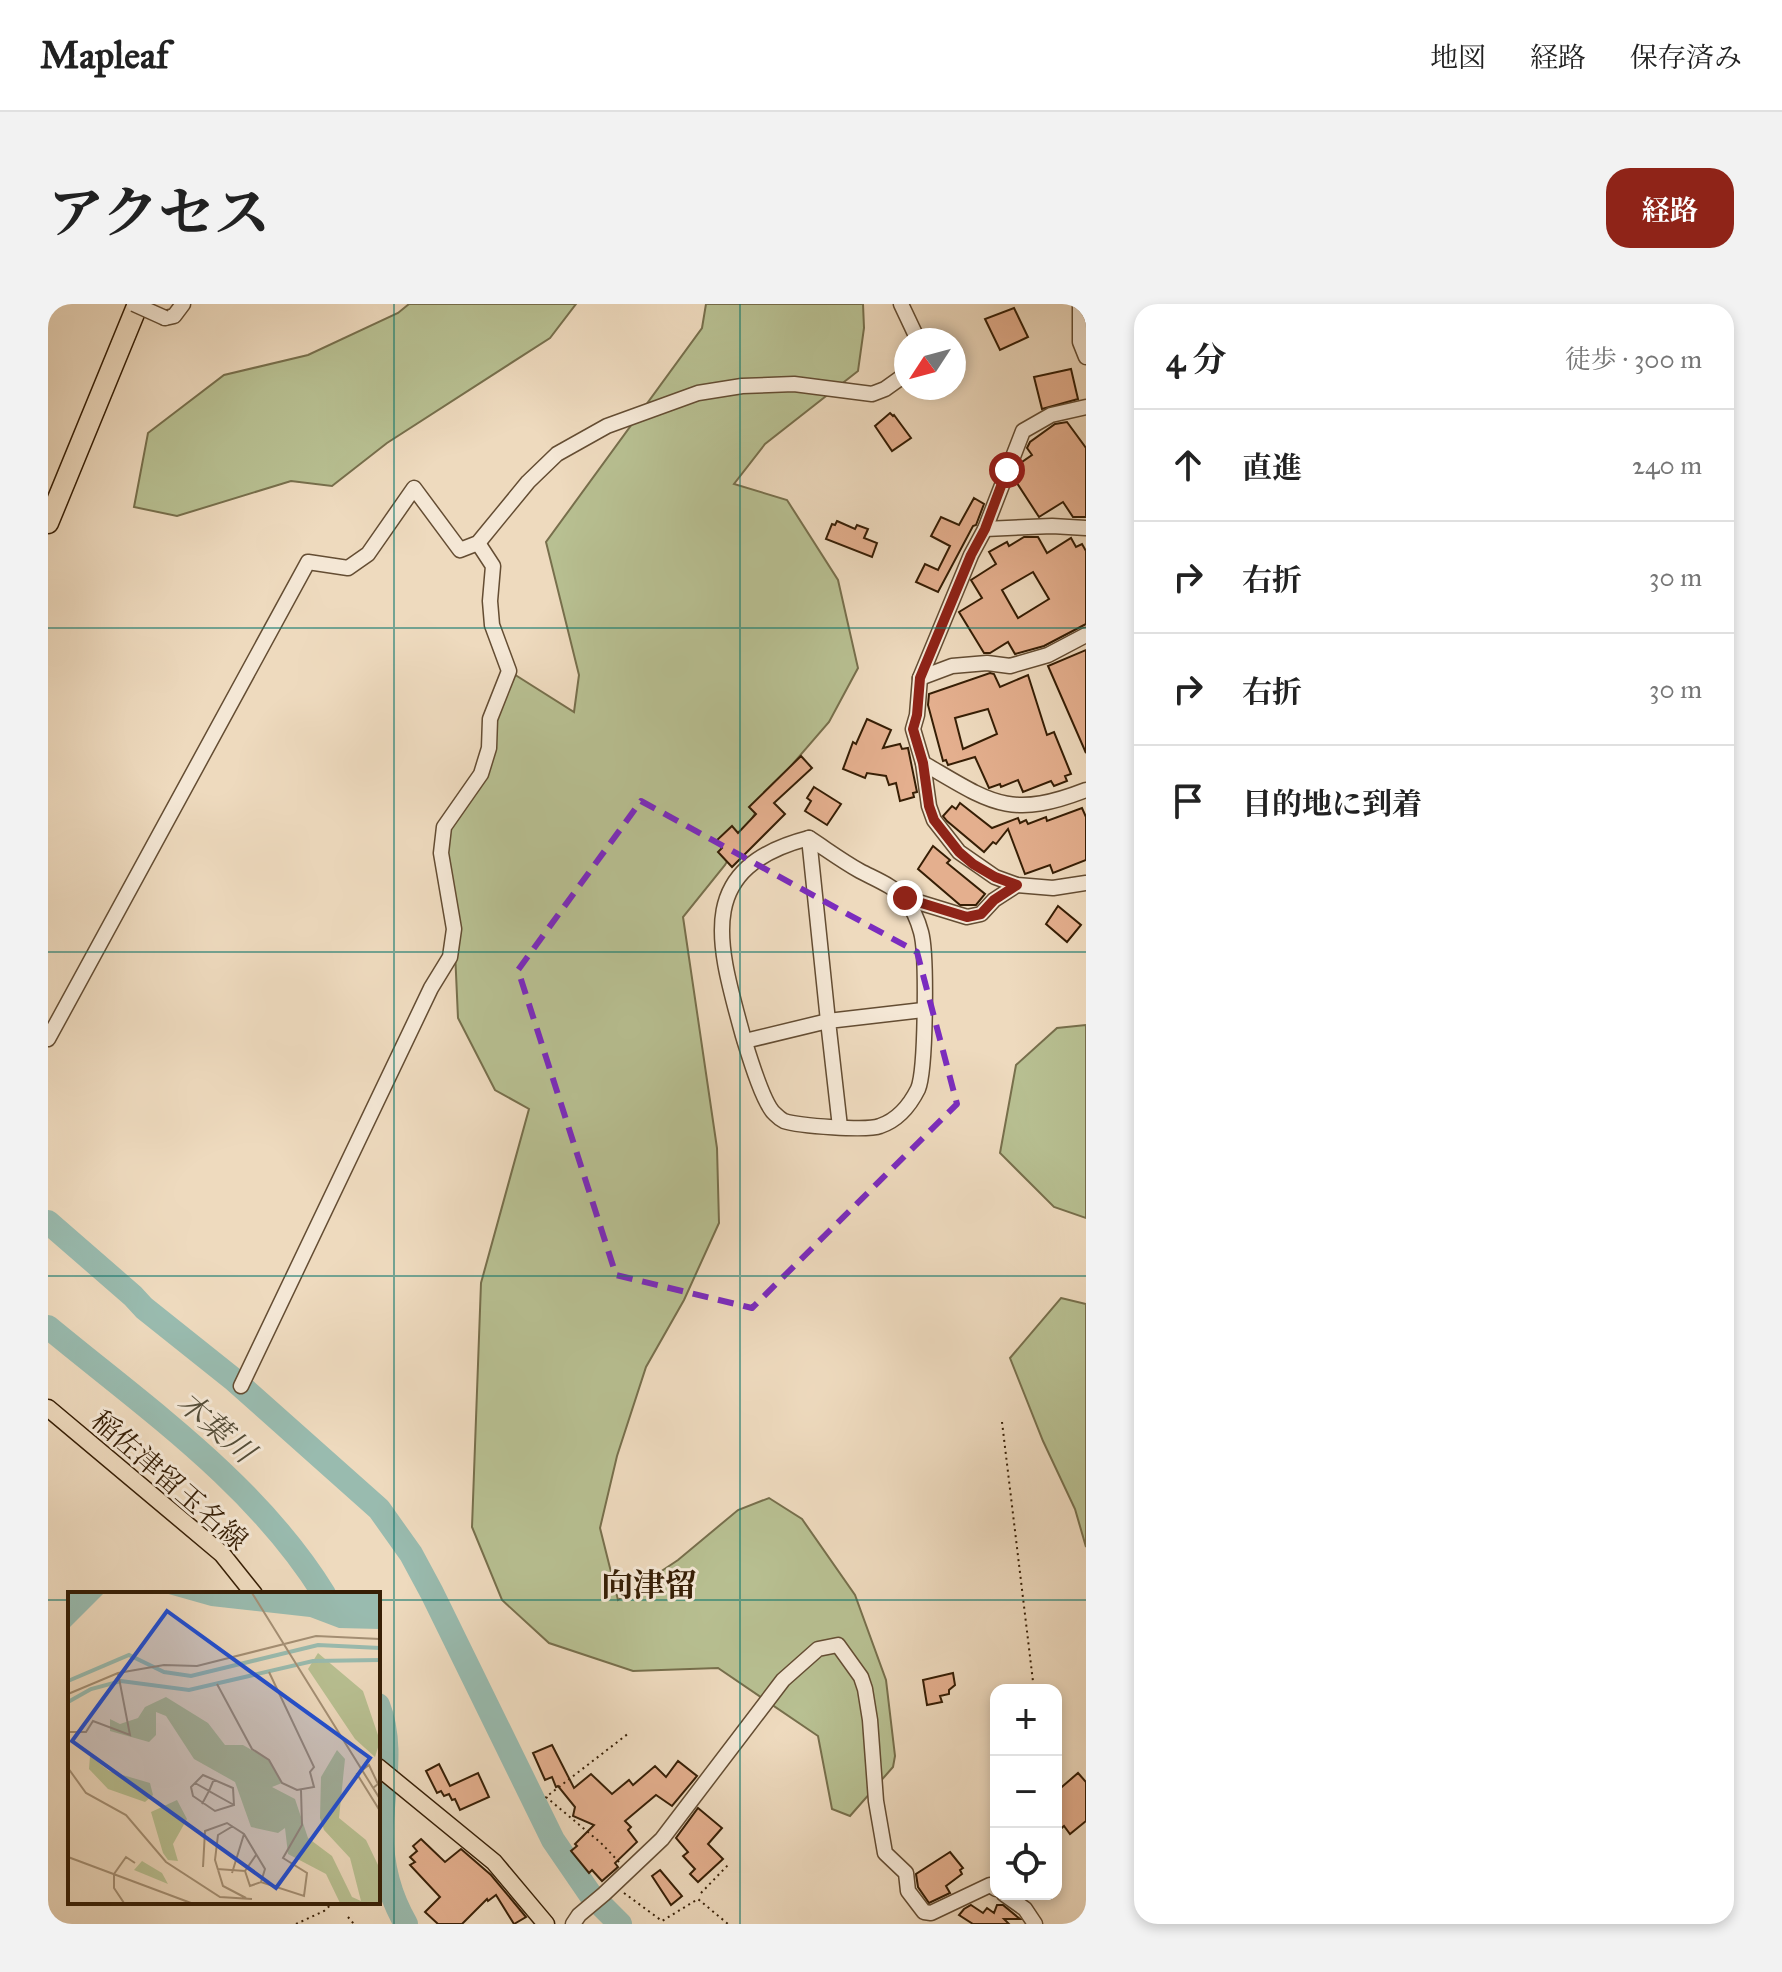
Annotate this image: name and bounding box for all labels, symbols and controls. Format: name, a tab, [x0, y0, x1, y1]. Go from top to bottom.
text: Mapleaf	[40, 32, 169, 78]
text: 地図	[1430, 40, 1486, 75]
text: 経路	[1530, 40, 1586, 75]
text: 保存済み	[1630, 40, 1742, 75]
button: 経路	[1606, 168, 1734, 248]
text: アクセス	[48, 179, 270, 247]
north arrow	[894, 328, 966, 400]
text: 4 分	[1166, 339, 1226, 380]
text: 徒歩 · 300 m	[1565, 343, 1702, 375]
icon: ahead	[1166, 443, 1210, 487]
text: 240 m	[1632, 449, 1702, 481]
text: 直進	[1242, 450, 1302, 486]
route start	[989, 452, 1025, 488]
icon: right	[1166, 555, 1210, 599]
text: 30 m	[1649, 561, 1702, 593]
text: 右折	[1242, 562, 1302, 598]
icon: right	[1166, 667, 1210, 711]
text: 30 m	[1649, 673, 1702, 705]
text: 右折	[1242, 674, 1302, 710]
icon: arrive	[1166, 779, 1210, 823]
text: 目的地に到着	[1242, 786, 1422, 822]
route end	[887, 880, 923, 916]
water label: 木葉川	[170, 1384, 264, 1472]
street label: 稲佐津留玉名線	[84, 1403, 255, 1558]
district label: 向津留	[601, 1566, 697, 1605]
inset map	[68, 1592, 380, 1904]
map controls	[990, 1684, 1062, 1900]
button: +	[990, 1684, 1062, 1756]
button: −	[990, 1756, 1062, 1828]
button: locate	[990, 1828, 1062, 1900]

